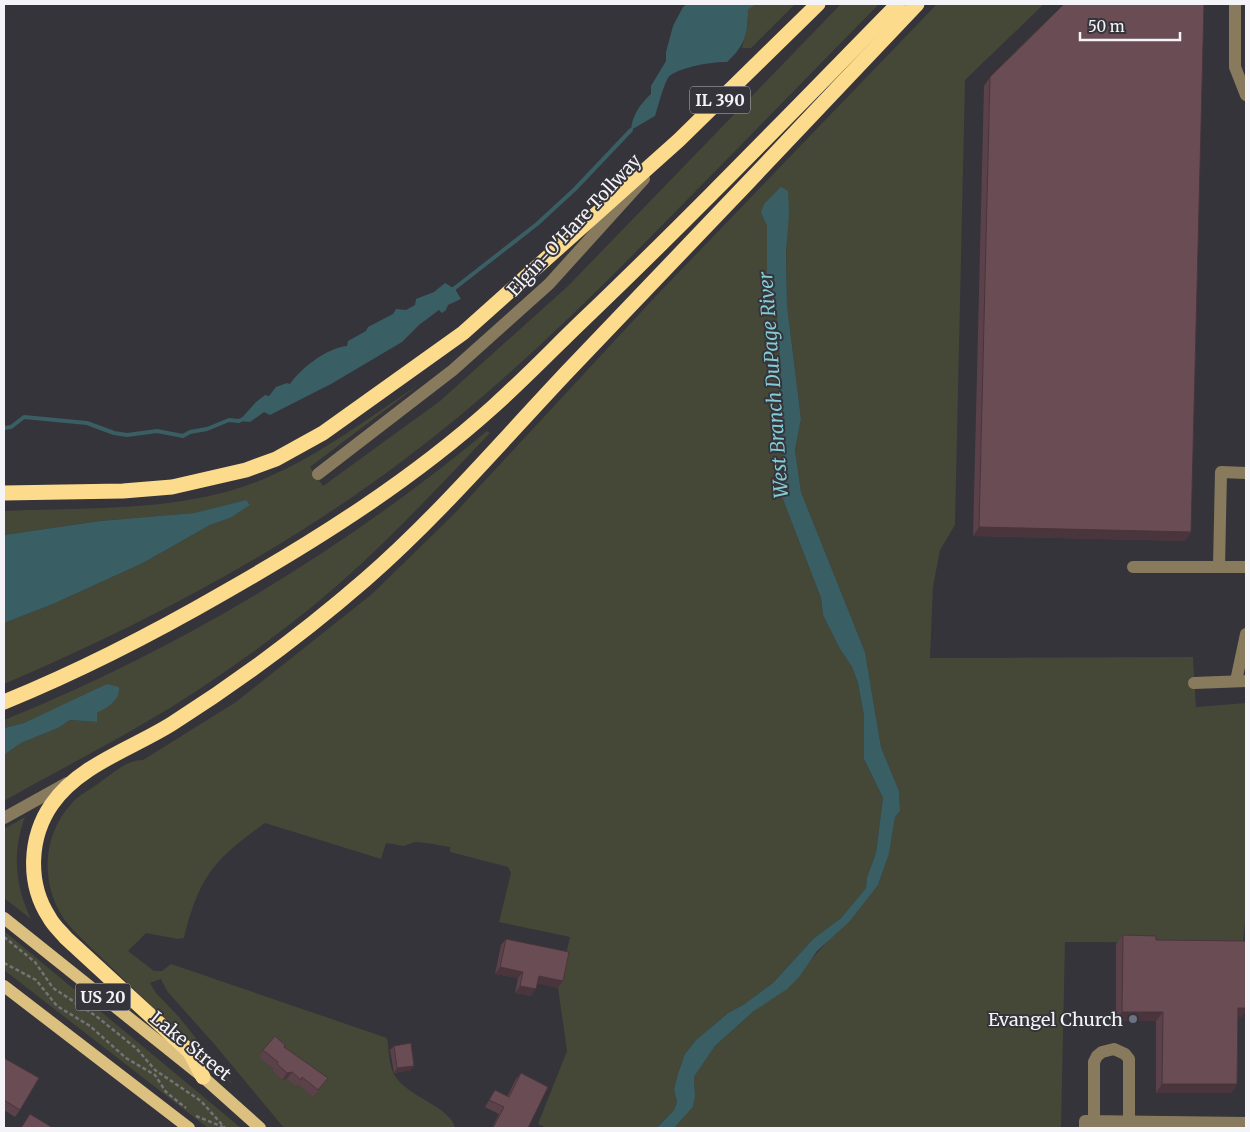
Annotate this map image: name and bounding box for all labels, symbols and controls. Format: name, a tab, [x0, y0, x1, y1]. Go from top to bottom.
scale bar	[1080, 10, 1180, 42]
text: 50 m	[1088, 17, 1125, 36]
road number: IL 390	[690, 86, 750, 114]
street label: Elgin-O'Hare Tollway	[502, 149, 646, 301]
water label: West Branch DuPage River	[753, 271, 793, 499]
road number: US 20	[76, 984, 130, 1010]
street label: Lake Street	[146, 1006, 236, 1086]
place label: Evangel Church	[988, 1008, 1123, 1031]
marker: Evangel Church	[1127, 1013, 1139, 1025]

